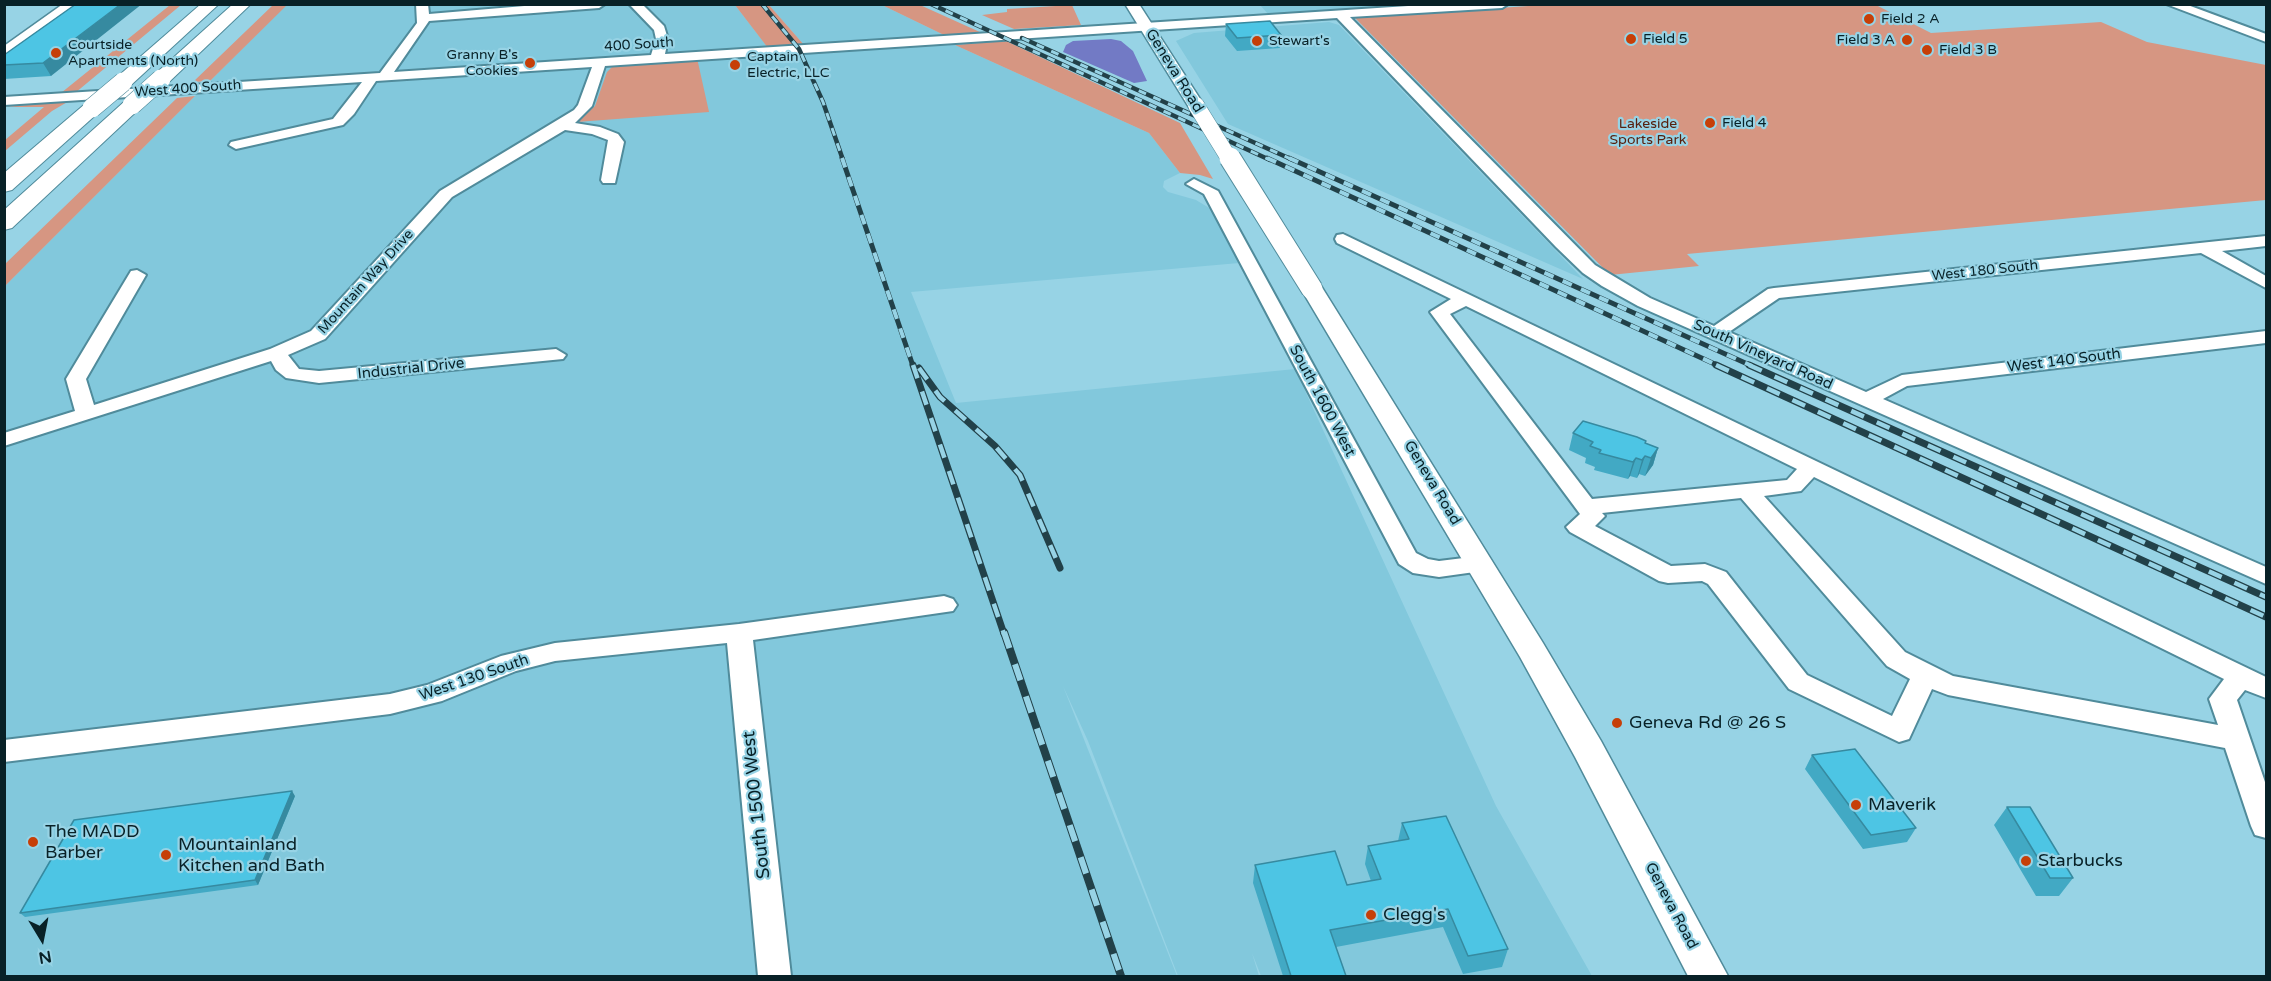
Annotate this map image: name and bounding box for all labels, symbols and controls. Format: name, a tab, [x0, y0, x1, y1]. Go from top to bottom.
place label: Field 2 A	[1881, 11, 1940, 27]
marker: Field 2 A	[1862, 12, 1876, 26]
street label: Geneva Road	[1141, 26, 1207, 116]
place label: Field 5	[1643, 31, 1688, 47]
marker: Field 5	[1624, 32, 1638, 46]
place label: Field 3 A	[1836, 32, 1895, 48]
place label: Stewart's	[1269, 33, 1330, 49]
marker: Field 3 A	[1900, 33, 1914, 47]
street label: 400 South	[604, 34, 674, 56]
marker: Stewart's	[1250, 34, 1264, 48]
place label: Courtside Apartments (North)	[68, 37, 198, 70]
place label: Field 3 B	[1939, 42, 1997, 58]
marker: Field 3 B	[1920, 43, 1934, 57]
marker: Courtside Apartments (North)	[49, 46, 63, 60]
place label: Granny B's Cookies	[447, 47, 518, 80]
place label: Captain Electric, LLC	[747, 49, 830, 82]
marker: Granny B's Cookies	[523, 56, 537, 70]
marker: Captain Electric, LLC	[728, 58, 742, 72]
street label: West 400 South	[134, 77, 242, 101]
place label: Field 4	[1722, 115, 1767, 131]
park label: Lakeside Sports Park	[1610, 116, 1686, 148]
marker: Field 4	[1703, 116, 1717, 130]
street label: Mountain Way Drive	[315, 226, 417, 338]
street label: West 180 South	[1931, 257, 2039, 285]
street label: South Vineyard Road	[1690, 316, 1836, 394]
street label: South 1600 West	[1285, 342, 1359, 460]
street label: West 140 South	[2006, 345, 2122, 377]
street label: Industrial Drive	[357, 354, 465, 384]
street label: Geneva Road	[1400, 438, 1464, 528]
street label: West 130 South	[417, 651, 531, 705]
place label: Geneva Rd @ 26 S	[1629, 712, 1786, 734]
marker: Geneva Rd @ 26 S	[1610, 716, 1624, 730]
street label: South 1500 West	[739, 730, 775, 880]
place label: Maverik	[1868, 794, 1936, 816]
marker: Maverik	[1849, 798, 1863, 812]
place label: The MADD Barber	[45, 821, 140, 864]
place label: Mountainland Kitchen and Bath	[178, 834, 325, 876]
marker: The MADD Barber	[26, 835, 40, 849]
marker: Mountainland Kitchen and Bath	[159, 848, 173, 862]
place label: Starbucks	[2038, 850, 2123, 872]
marker: Starbucks	[2019, 854, 2033, 868]
street label: Geneva Road	[1641, 860, 1701, 952]
place label: Clegg's	[1383, 904, 1446, 926]
marker: Clegg's	[1364, 908, 1378, 922]
north arrow	[12, 909, 72, 969]
text: N	[37, 946, 53, 968]

